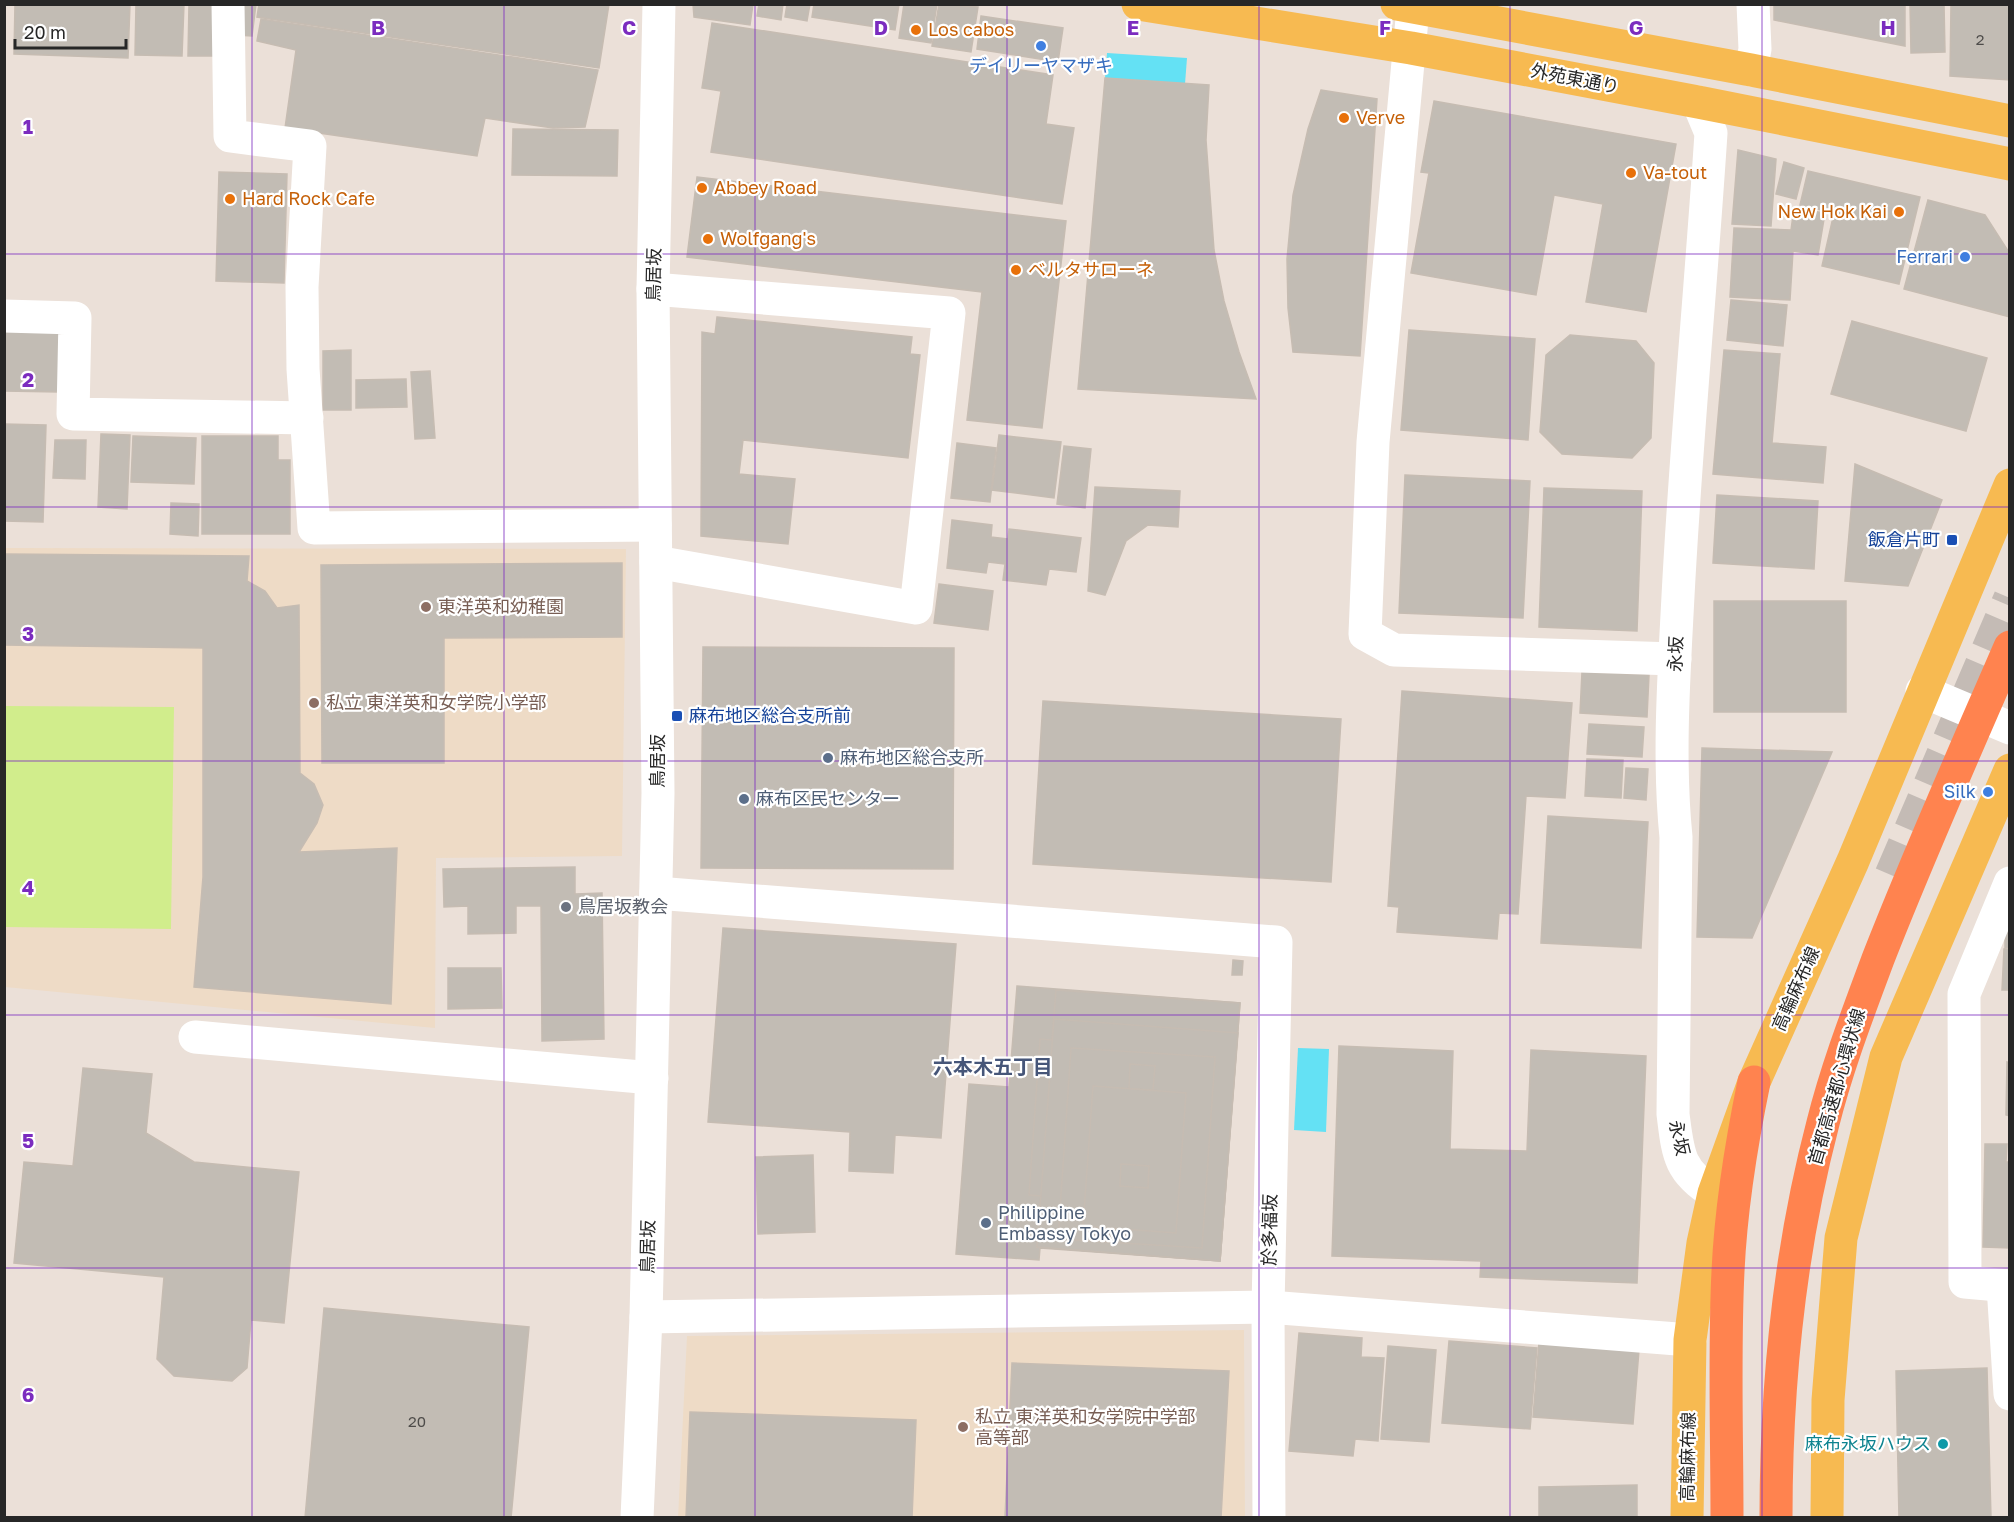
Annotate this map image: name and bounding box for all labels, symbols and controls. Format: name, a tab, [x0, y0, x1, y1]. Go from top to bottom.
scale bar	[15, 12, 126, 50]
text: B	[371, 15, 385, 39]
text: C	[622, 15, 636, 39]
text: D	[874, 15, 888, 39]
text: E	[1127, 15, 1139, 39]
text: F	[1379, 15, 1391, 39]
text: G	[1629, 15, 1643, 39]
text: H	[1880, 15, 1896, 39]
place label: Los cabos	[928, 18, 1014, 40]
text: 20 m	[24, 21, 66, 43]
marker: Los cabos	[909, 23, 923, 37]
house number: 2	[1976, 30, 1984, 48]
marker: デイリーヤマザキ	[1034, 39, 1048, 53]
place label: デイリーヤマザキ	[969, 54, 1113, 76]
street label: 外苑東通り	[1529, 59, 1621, 97]
place label: Verve	[1356, 106, 1405, 128]
marker: Verve	[1337, 111, 1351, 125]
text: 1	[23, 114, 33, 138]
place label: Va-tout	[1643, 161, 1707, 183]
marker: Va-tout	[1624, 166, 1638, 180]
place label: Abbey Road	[714, 176, 817, 198]
marker: Abbey Road	[695, 181, 709, 195]
place label: Hard Rock Cafe	[242, 187, 375, 209]
marker: Hard Rock Cafe	[223, 192, 237, 206]
place label: New Hok Kai	[1778, 200, 1887, 222]
marker: New Hok Kai	[1892, 205, 1906, 219]
place label: Wolfgang's	[720, 227, 816, 249]
marker: Wolfgang's	[701, 232, 715, 246]
place label: Ferrari	[1896, 245, 1953, 267]
street label: 鳥居坂	[642, 248, 664, 302]
marker: Ferrari	[1958, 250, 1972, 264]
place label: ベルタサローネ	[1028, 258, 1154, 280]
marker: ベルタサローネ	[1009, 263, 1023, 277]
text: 2	[22, 367, 34, 391]
place label: 飯倉片町	[1868, 528, 1940, 550]
marker: 飯倉片町	[1945, 533, 1959, 547]
place label: 東洋英和幼稚園	[438, 595, 564, 617]
marker: 東洋英和幼稚園	[419, 600, 433, 614]
text: 3	[22, 621, 34, 645]
street label: 永坂	[1663, 636, 1687, 672]
place label: 私立 東洋英和女学院小学部	[326, 691, 547, 713]
marker: 私立 東洋英和女学院小学部	[307, 696, 321, 710]
place label: 麻布地区総合支所前	[689, 704, 851, 726]
marker: 麻布地区総合支所前	[670, 709, 684, 723]
street label: 鳥居坂	[646, 734, 668, 788]
place label: 麻布地区総合支所	[840, 746, 984, 768]
marker: 麻布地区総合支所	[821, 751, 835, 765]
place label: Silk	[1944, 780, 1976, 802]
marker: Silk	[1981, 785, 1995, 799]
place label: 麻布区民センター	[756, 787, 900, 809]
marker: 麻布区民センター	[737, 792, 751, 806]
text: 4	[22, 875, 34, 899]
place label: 鳥居坂教会	[578, 895, 668, 917]
marker: 鳥居坂教会	[559, 900, 573, 914]
street label: 高輪麻布線	[1767, 943, 1823, 1034]
street label: 首都高速都心環状線	[1803, 1006, 1869, 1168]
district label: 六本木五丁目	[933, 1054, 1053, 1078]
street label: 永坂	[1665, 1118, 1695, 1158]
text: 5	[22, 1128, 34, 1152]
street label: 於多福坂	[1257, 1194, 1281, 1266]
place label: Philippine Embassy Tokyo	[998, 1201, 1131, 1244]
marker: Philippine Embassy Tokyo	[979, 1216, 993, 1230]
street label: 鳥居坂	[636, 1220, 658, 1274]
text: 6	[22, 1382, 34, 1406]
place label: 私立 東洋英和女学院中学部 高等部	[975, 1405, 1196, 1448]
house number: 20	[408, 1412, 426, 1430]
street label: 高輪麻布線	[1675, 1412, 1699, 1502]
marker: 私立 東洋英和女学院中学部 高等部	[956, 1420, 970, 1434]
place label: 麻布永坂ハウス	[1805, 1432, 1931, 1454]
marker: 麻布永坂ハウス	[1936, 1437, 1950, 1451]

